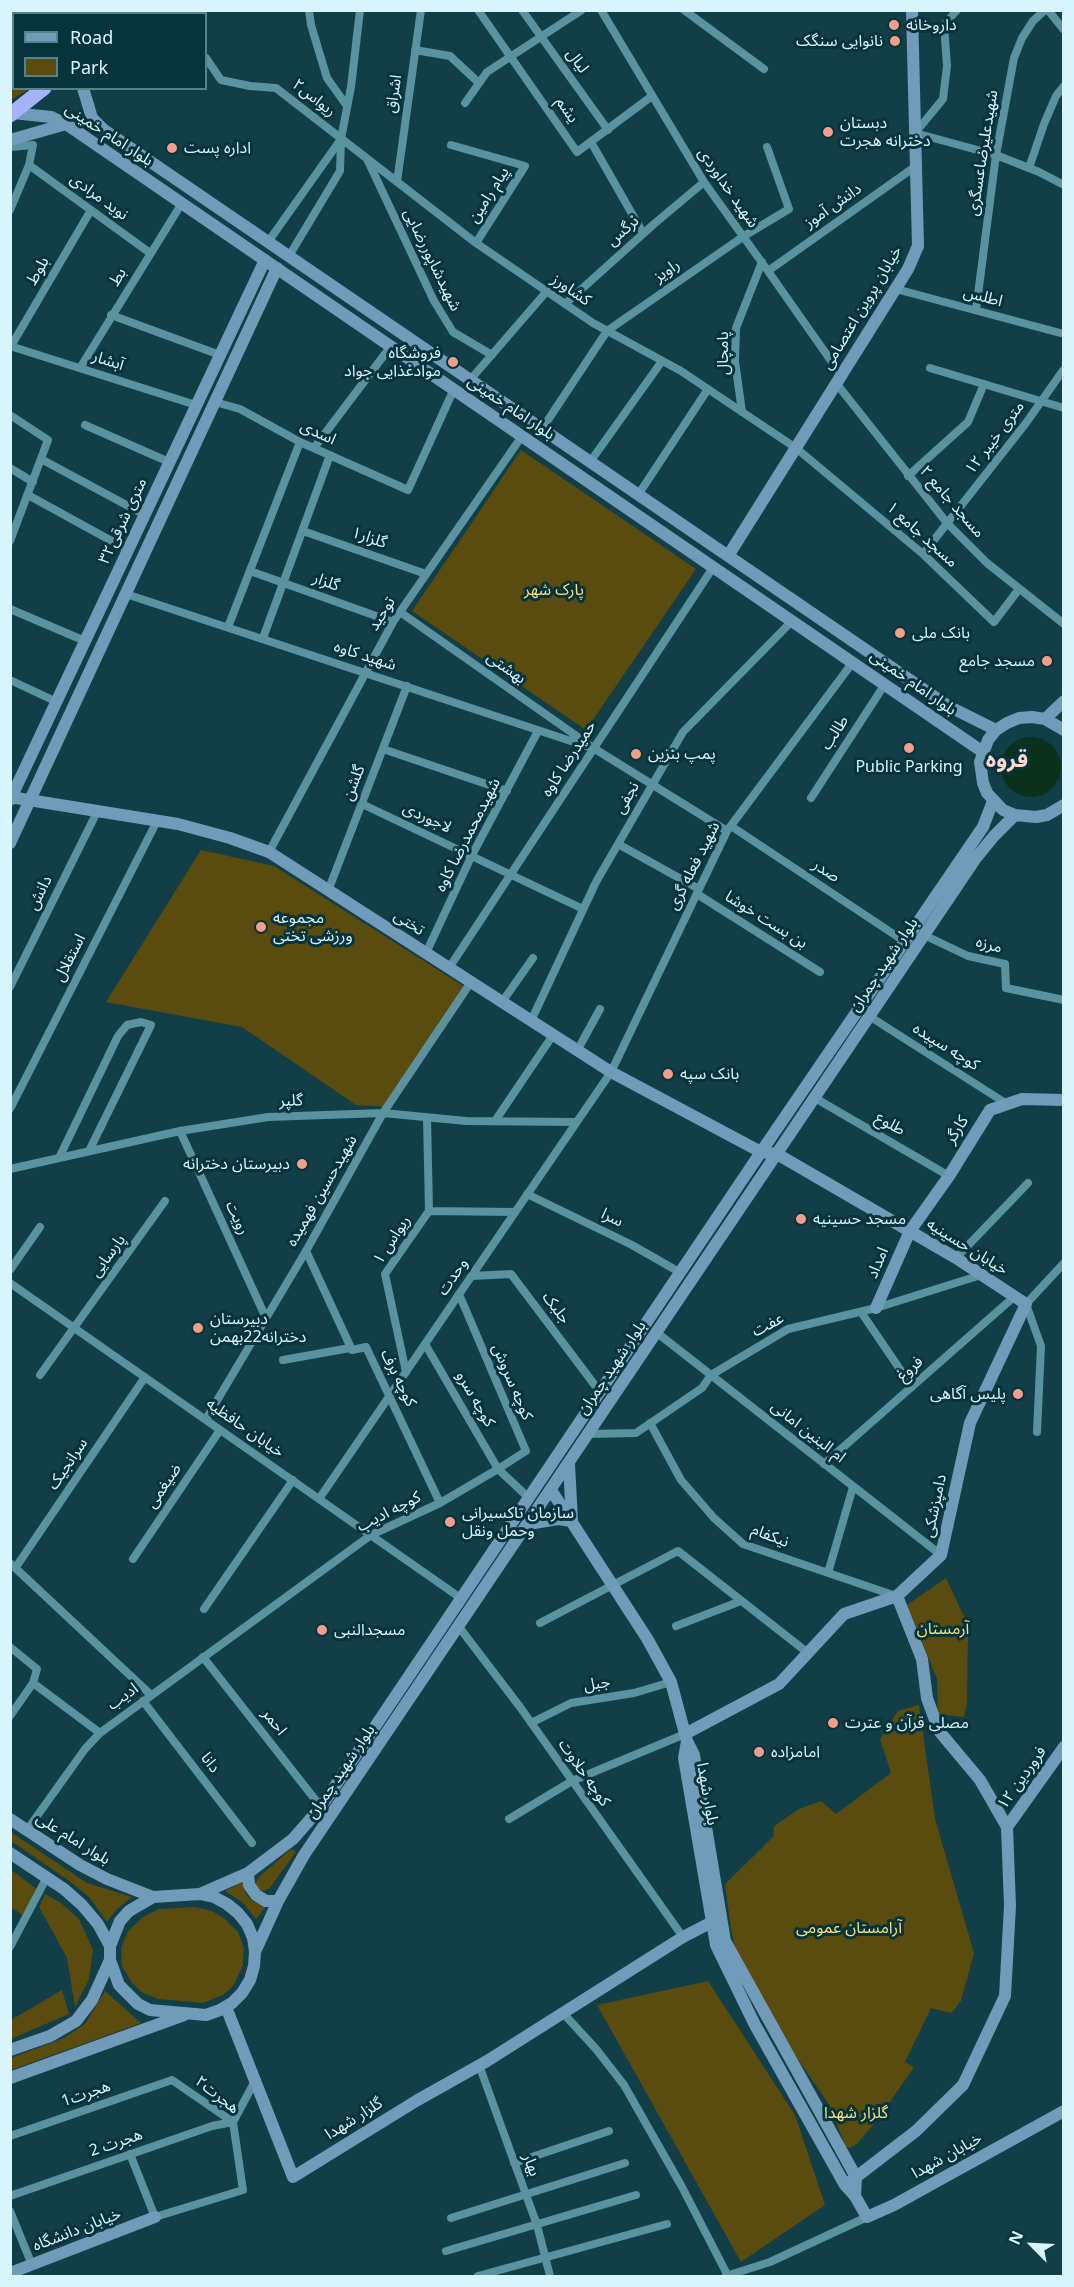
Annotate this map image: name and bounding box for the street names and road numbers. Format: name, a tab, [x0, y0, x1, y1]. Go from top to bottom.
street label: لیال	[562, 45, 592, 77]
street label: اشراق	[382, 74, 406, 114]
street label: ریواس۲	[288, 75, 340, 121]
street label: شهیدعلیرضاعسگری	[964, 89, 1002, 217]
street label: یشم	[551, 93, 583, 127]
street label: بلوار امام خمینی	[61, 99, 157, 171]
street label: شهید خداوردی	[693, 144, 763, 232]
street label: پیام رامین	[464, 163, 514, 227]
street label: نوید مرادی	[66, 169, 132, 225]
street label: دانش آموز	[801, 179, 865, 233]
street label: شهیدشاپوررضایی	[399, 206, 465, 314]
street label: نرگس	[603, 212, 643, 250]
street label: خیابان پروین اعتصامی	[817, 243, 907, 373]
street label: بلوط	[22, 254, 54, 288]
street label: راویز	[650, 255, 684, 287]
street label: بط	[105, 264, 131, 290]
street label: کشاورز	[547, 270, 595, 310]
street label: اطلس	[961, 283, 1005, 311]
street label: پامچال	[713, 331, 733, 375]
street label: آبشار	[90, 347, 126, 375]
street label: بلوار امام خمینی	[464, 372, 558, 444]
street label: ۱۲ متری خیبر	[961, 398, 1029, 478]
street label: اسدی	[297, 416, 339, 450]
street label: مسجد جامع ۲	[916, 462, 988, 542]
street label: متری شرقی۳۲	[95, 475, 151, 567]
street label: مسجد جامع ۱	[882, 498, 962, 572]
street label: گلزار۱	[349, 523, 389, 553]
street label: گلزار	[310, 568, 342, 596]
street label: توحید	[364, 594, 400, 634]
street label: شهید کاوه	[332, 637, 398, 675]
street label: بلوار امام خمینی	[866, 646, 960, 720]
street label: بهشتی	[483, 648, 529, 688]
street label: طالب	[817, 712, 853, 754]
street label: حمیدرضا کاوه	[537, 717, 601, 801]
street label: گلشن	[338, 762, 370, 804]
street label: شهیدمحمدرضا کاوه	[431, 775, 505, 895]
street label: نجفی	[610, 778, 644, 818]
street label: لاجوردی	[400, 798, 454, 838]
street label: شهید فعله گری	[664, 819, 724, 913]
street label: صدر	[809, 855, 843, 887]
street label: دانش	[23, 873, 57, 913]
street label: بن بست خوشا	[721, 887, 811, 953]
street label: تختی	[390, 906, 428, 940]
street label: بلوار شهید چمران	[846, 914, 922, 1016]
street label: استقلال	[50, 931, 90, 985]
street label: مرزه	[974, 932, 1004, 958]
street label: کوچه سپیده	[909, 1019, 983, 1075]
street label: گلپر	[279, 1091, 303, 1111]
street label: طلوع	[872, 1108, 908, 1140]
street label: کارگر	[941, 1112, 973, 1148]
street label: شهیدحسین فهمیده	[282, 1132, 362, 1250]
street label: رویت	[221, 1198, 253, 1238]
street label: سرا	[598, 1204, 626, 1232]
street label: ریواس ۱	[369, 1212, 415, 1268]
street label: خیابان حسینیه	[923, 1214, 1011, 1280]
street label: پارسایی	[86, 1231, 130, 1281]
street label: امداد	[863, 1244, 893, 1282]
street label: وحدت	[434, 1255, 472, 1299]
street label: جلبک	[538, 1288, 574, 1328]
street label: عفت	[749, 1309, 787, 1341]
street label: بلوار شهید چمران	[574, 1317, 650, 1419]
street label: کوچه سروش	[487, 1341, 537, 1423]
street label: کوچه برف	[376, 1346, 420, 1410]
street label: فروغ	[893, 1352, 927, 1386]
street label: کوچه سرو	[451, 1368, 499, 1430]
street label: خیابان حافظیه	[202, 1394, 288, 1462]
street label: ام البنین امانی	[767, 1397, 849, 1467]
street label: سرانجیک	[44, 1434, 92, 1494]
street label: ضیغمی	[142, 1460, 186, 1512]
street label: دامپزشکی	[919, 1473, 951, 1539]
street label: کوچه ادیب	[354, 1488, 424, 1536]
street label: نیکفام	[748, 1520, 792, 1552]
street label: جبل	[582, 1672, 612, 1696]
street label: ادیب	[104, 1679, 142, 1715]
street label: احمر	[258, 1705, 290, 1739]
street label: بلوار شهید چمران	[303, 1721, 379, 1823]
street label: کوچه حلاوت	[554, 1736, 614, 1810]
street label: ۱۲ فروردین	[993, 1743, 1051, 1813]
street label: دانا	[196, 1749, 224, 1777]
street label: بلوار شهدا	[692, 1761, 722, 1827]
street label: بلوار امام علی	[32, 1809, 114, 1869]
street label: هجرت۲	[191, 2072, 243, 2118]
street label: هجرت1	[59, 2077, 113, 2111]
street label: گلزار شهدا	[322, 2094, 386, 2144]
street label: هجرت 2	[87, 2125, 145, 2161]
street label: خیابان شهدا	[909, 2129, 985, 2183]
street label: بهار	[518, 2151, 544, 2179]
street label: خیابان دانشگاه	[30, 2204, 124, 2256]

